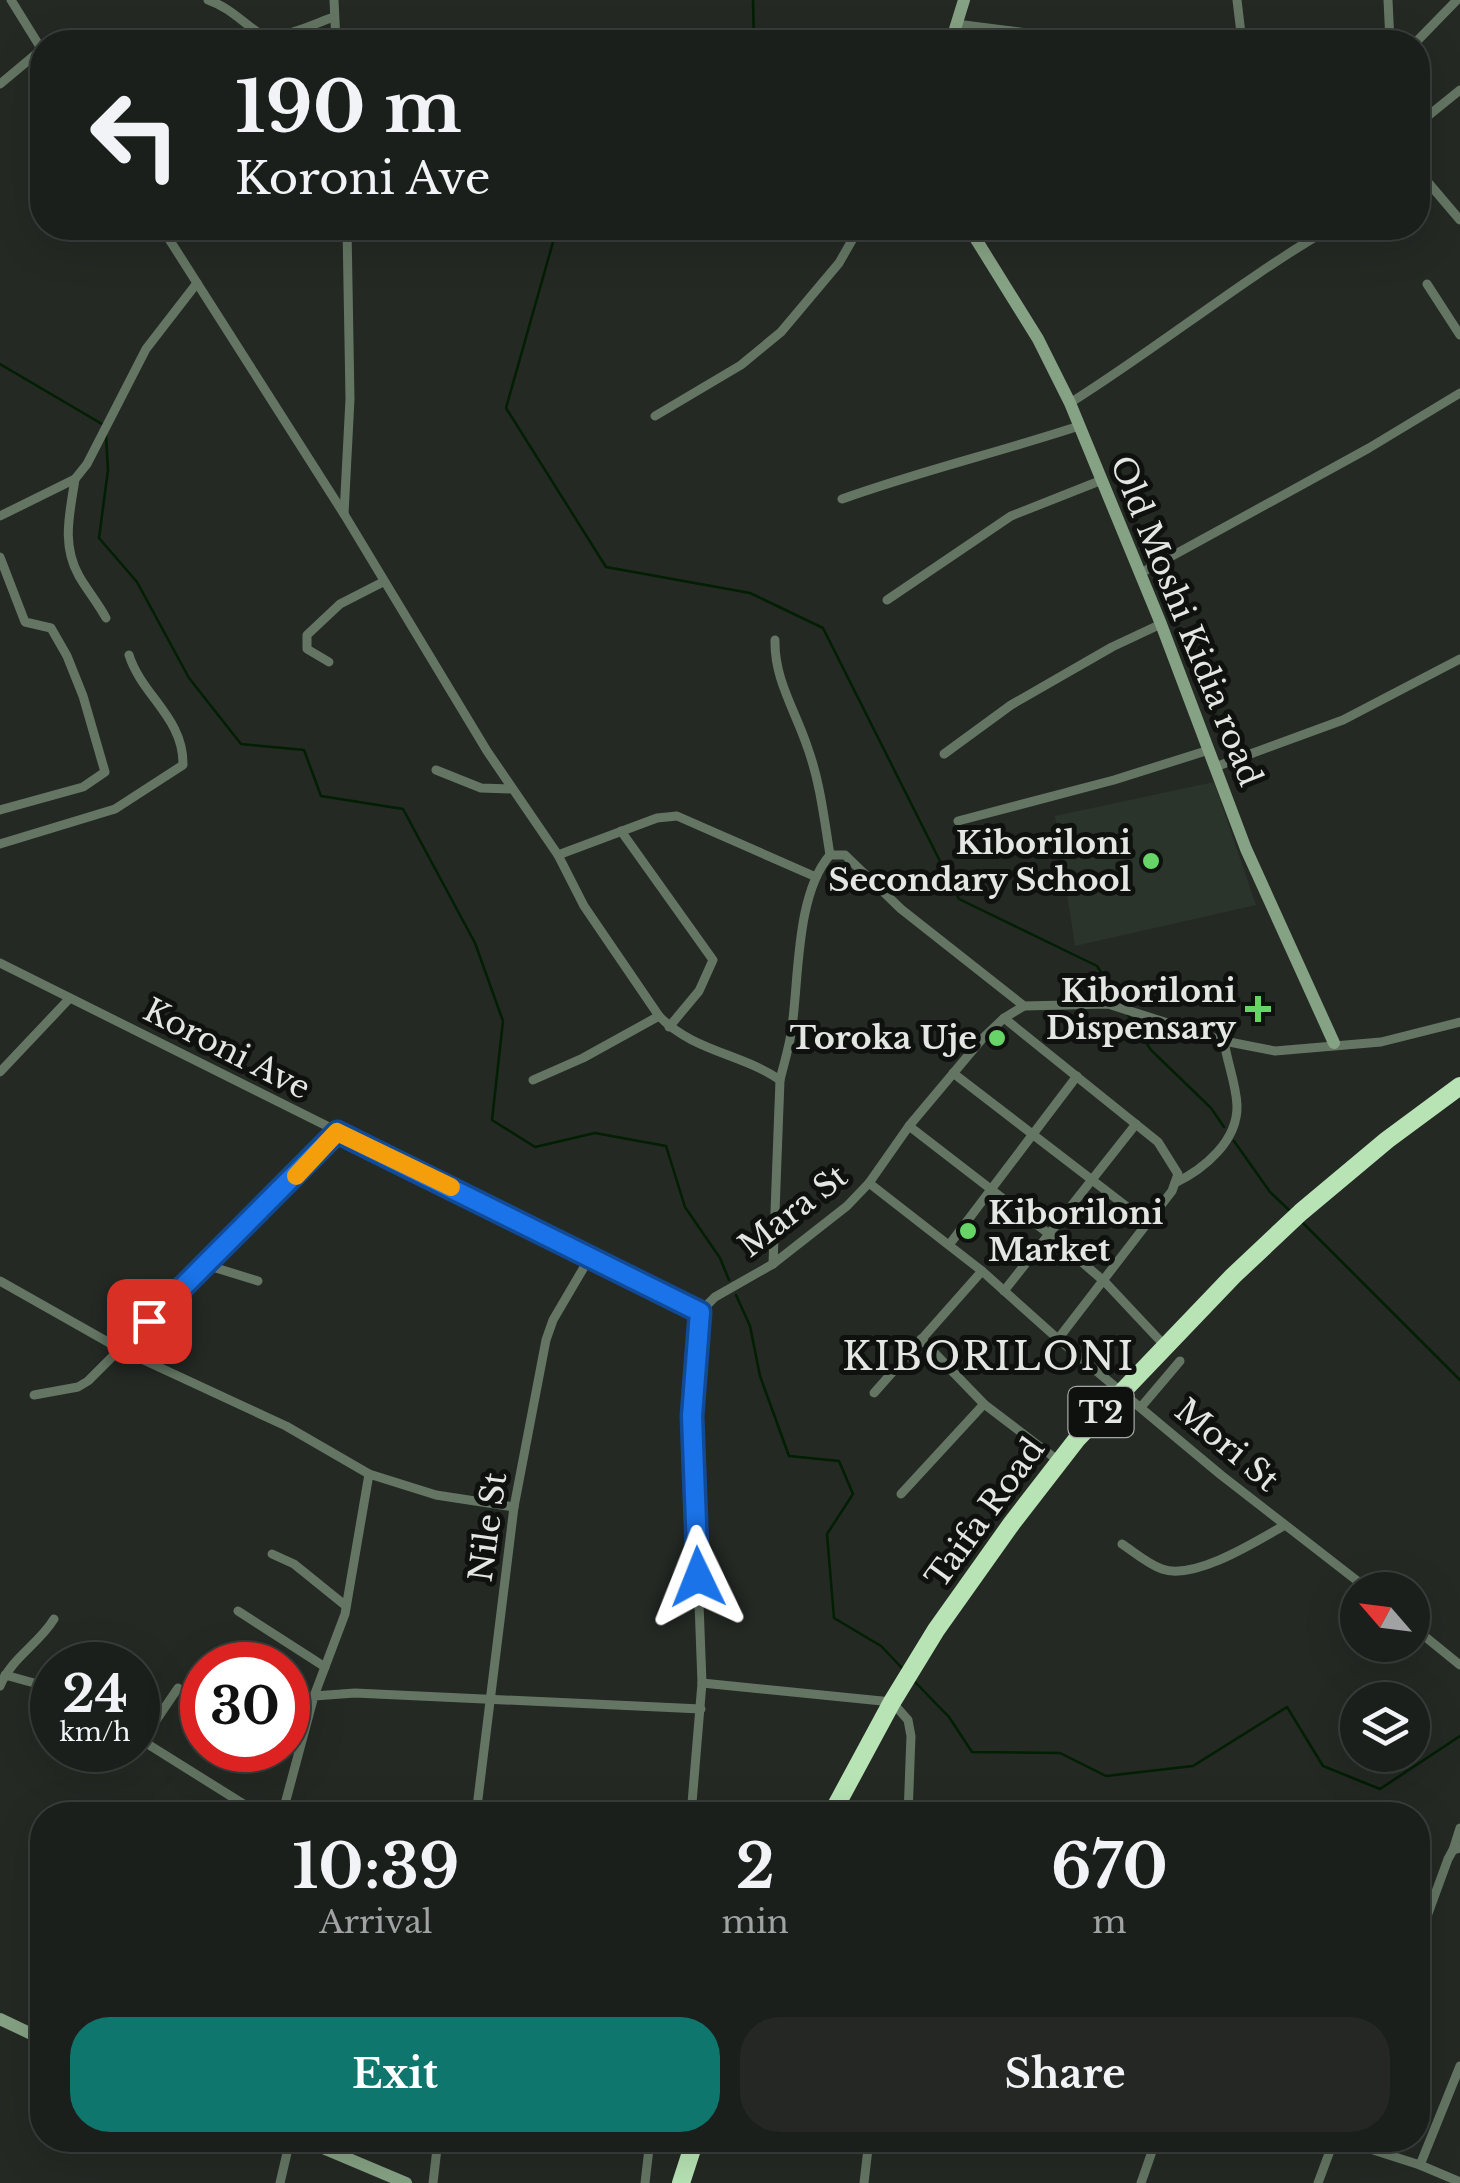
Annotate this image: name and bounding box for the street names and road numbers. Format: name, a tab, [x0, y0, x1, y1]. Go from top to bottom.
street label: Old Moshi Kidia road	[1101, 450, 1271, 792]
street label: Koroni Ave	[137, 990, 317, 1108]
street label: Mara St	[731, 1156, 855, 1266]
road number: T2	[1068, 1387, 1134, 1437]
street label: Mori St	[1167, 1390, 1287, 1500]
street label: Taifa Road	[917, 1430, 1053, 1596]
street label: Nile St	[461, 1470, 515, 1584]

